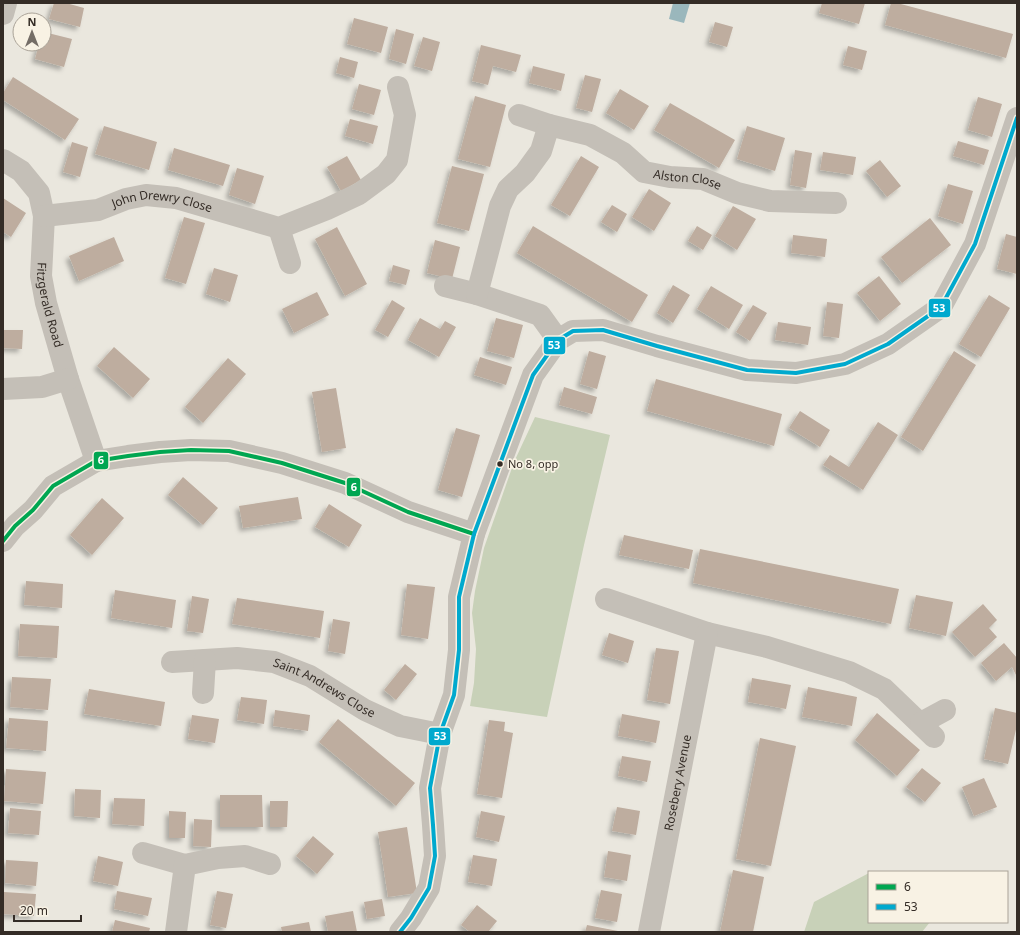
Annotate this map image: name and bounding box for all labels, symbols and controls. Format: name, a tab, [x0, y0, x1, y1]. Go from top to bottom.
north arrow	[12, 12, 52, 52]
text: N	[28, 14, 36, 29]
street label: Alston Close	[652, 165, 724, 194]
street label: John Drewry Close	[108, 186, 215, 216]
street label: Fitzgerald Road	[33, 262, 67, 350]
line badge: 53	[928, 298, 951, 318]
text: 53	[933, 300, 945, 315]
line badge: 53	[543, 336, 566, 355]
text: 53	[548, 337, 560, 352]
line badge: 6	[93, 451, 109, 470]
text: 6	[98, 452, 104, 467]
place label: No 8, opp	[508, 456, 558, 471]
marker: No 8, opp	[495, 459, 505, 469]
line badge: 6	[346, 477, 361, 497]
text: 6	[351, 479, 357, 494]
street label: Saint Andrews Close	[271, 654, 378, 722]
line badge: 53	[428, 727, 451, 746]
text: 53	[434, 728, 446, 743]
street label: Rosebery Avenue	[660, 733, 695, 832]
legend	[868, 871, 1008, 923]
text: 6	[904, 878, 911, 895]
scale bar	[14, 897, 81, 923]
text: 53	[904, 898, 918, 915]
text: 20 m	[20, 902, 48, 919]

